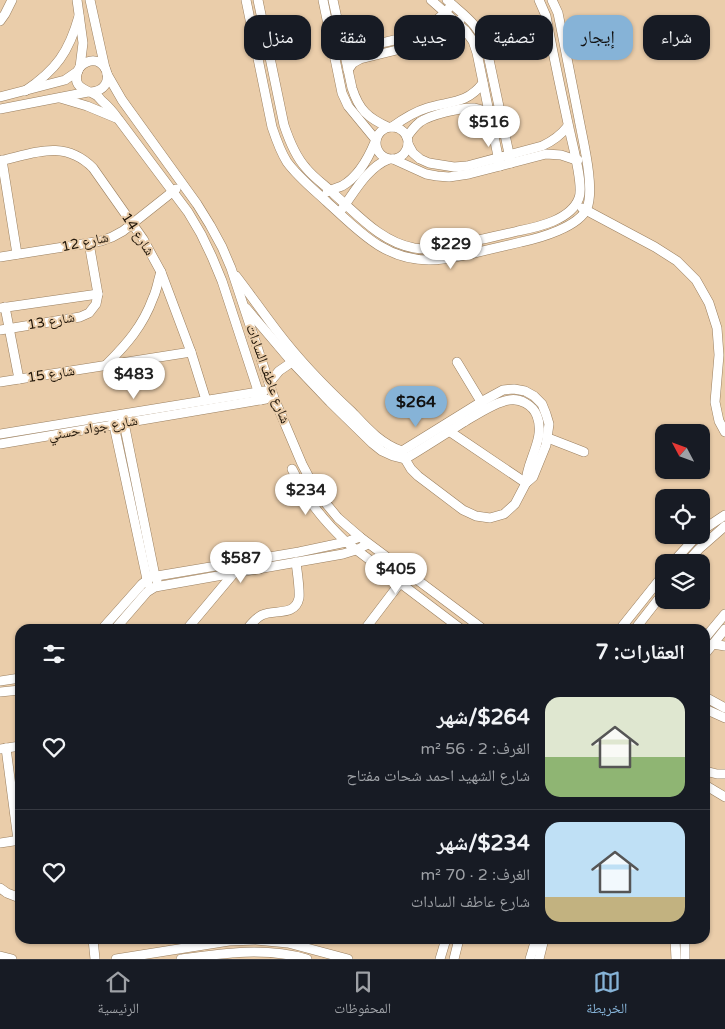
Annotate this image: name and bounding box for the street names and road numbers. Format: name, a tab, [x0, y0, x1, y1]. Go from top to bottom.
street label: شارع 14	[117, 209, 158, 259]
street label: شارع 12	[60, 229, 110, 256]
street label: شارع 13	[26, 308, 76, 335]
street label: شارع عاطف السادات	[241, 322, 294, 426]
street label: شارع 15	[26, 362, 76, 387]
street label: شارع جواد حسني	[47, 412, 139, 447]

